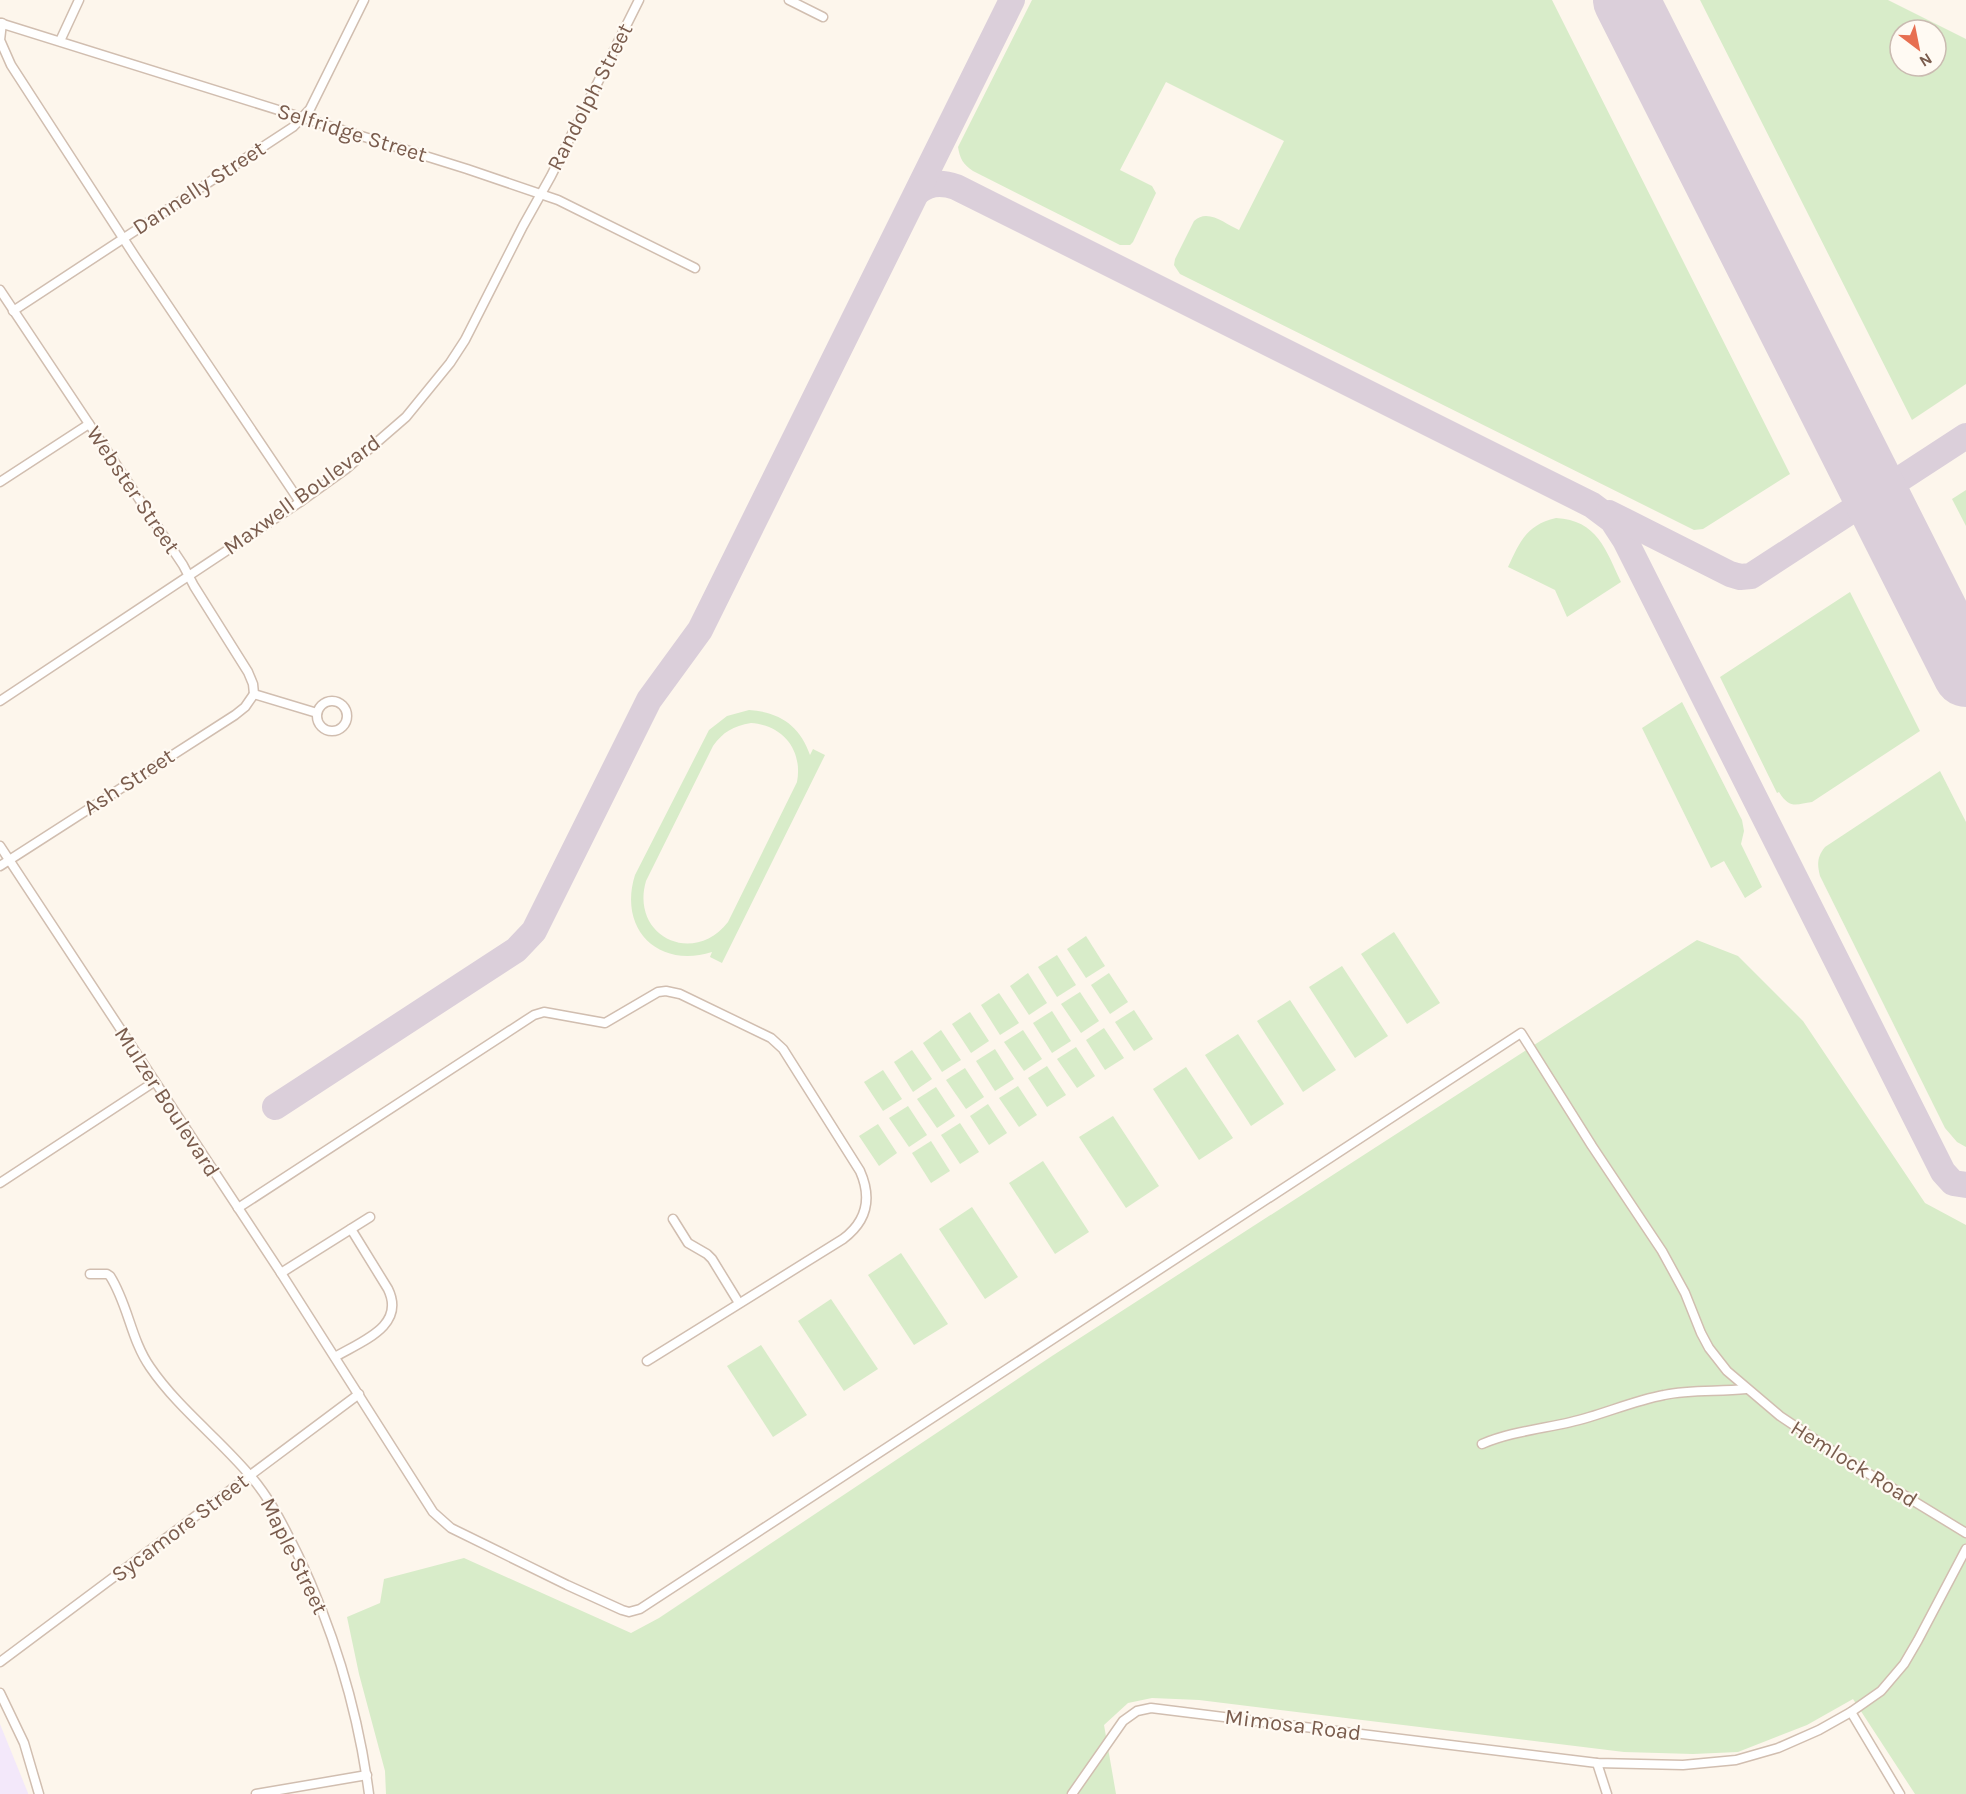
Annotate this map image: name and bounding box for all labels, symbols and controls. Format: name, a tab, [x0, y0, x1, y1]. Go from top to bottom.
north arrow	[1888, 18, 1948, 78]
street label: Randolph Street	[542, 19, 638, 175]
text: N	[1916, 49, 1936, 71]
street label: Selfridge Street	[274, 98, 430, 168]
street label: Dannelly Street	[128, 136, 270, 240]
street label: Webster Street	[81, 421, 185, 559]
street label: Maxwell Boulevard	[219, 429, 385, 561]
street label: Ash Street	[79, 743, 179, 821]
street label: Mulzer Boulevard	[109, 1022, 225, 1182]
street label: Hemlock Road	[1786, 1415, 1922, 1513]
street label: Sycamore Street	[106, 1468, 254, 1588]
street label: Maple Street	[255, 1493, 333, 1619]
street label: Mimosa Road	[1223, 1704, 1363, 1746]

